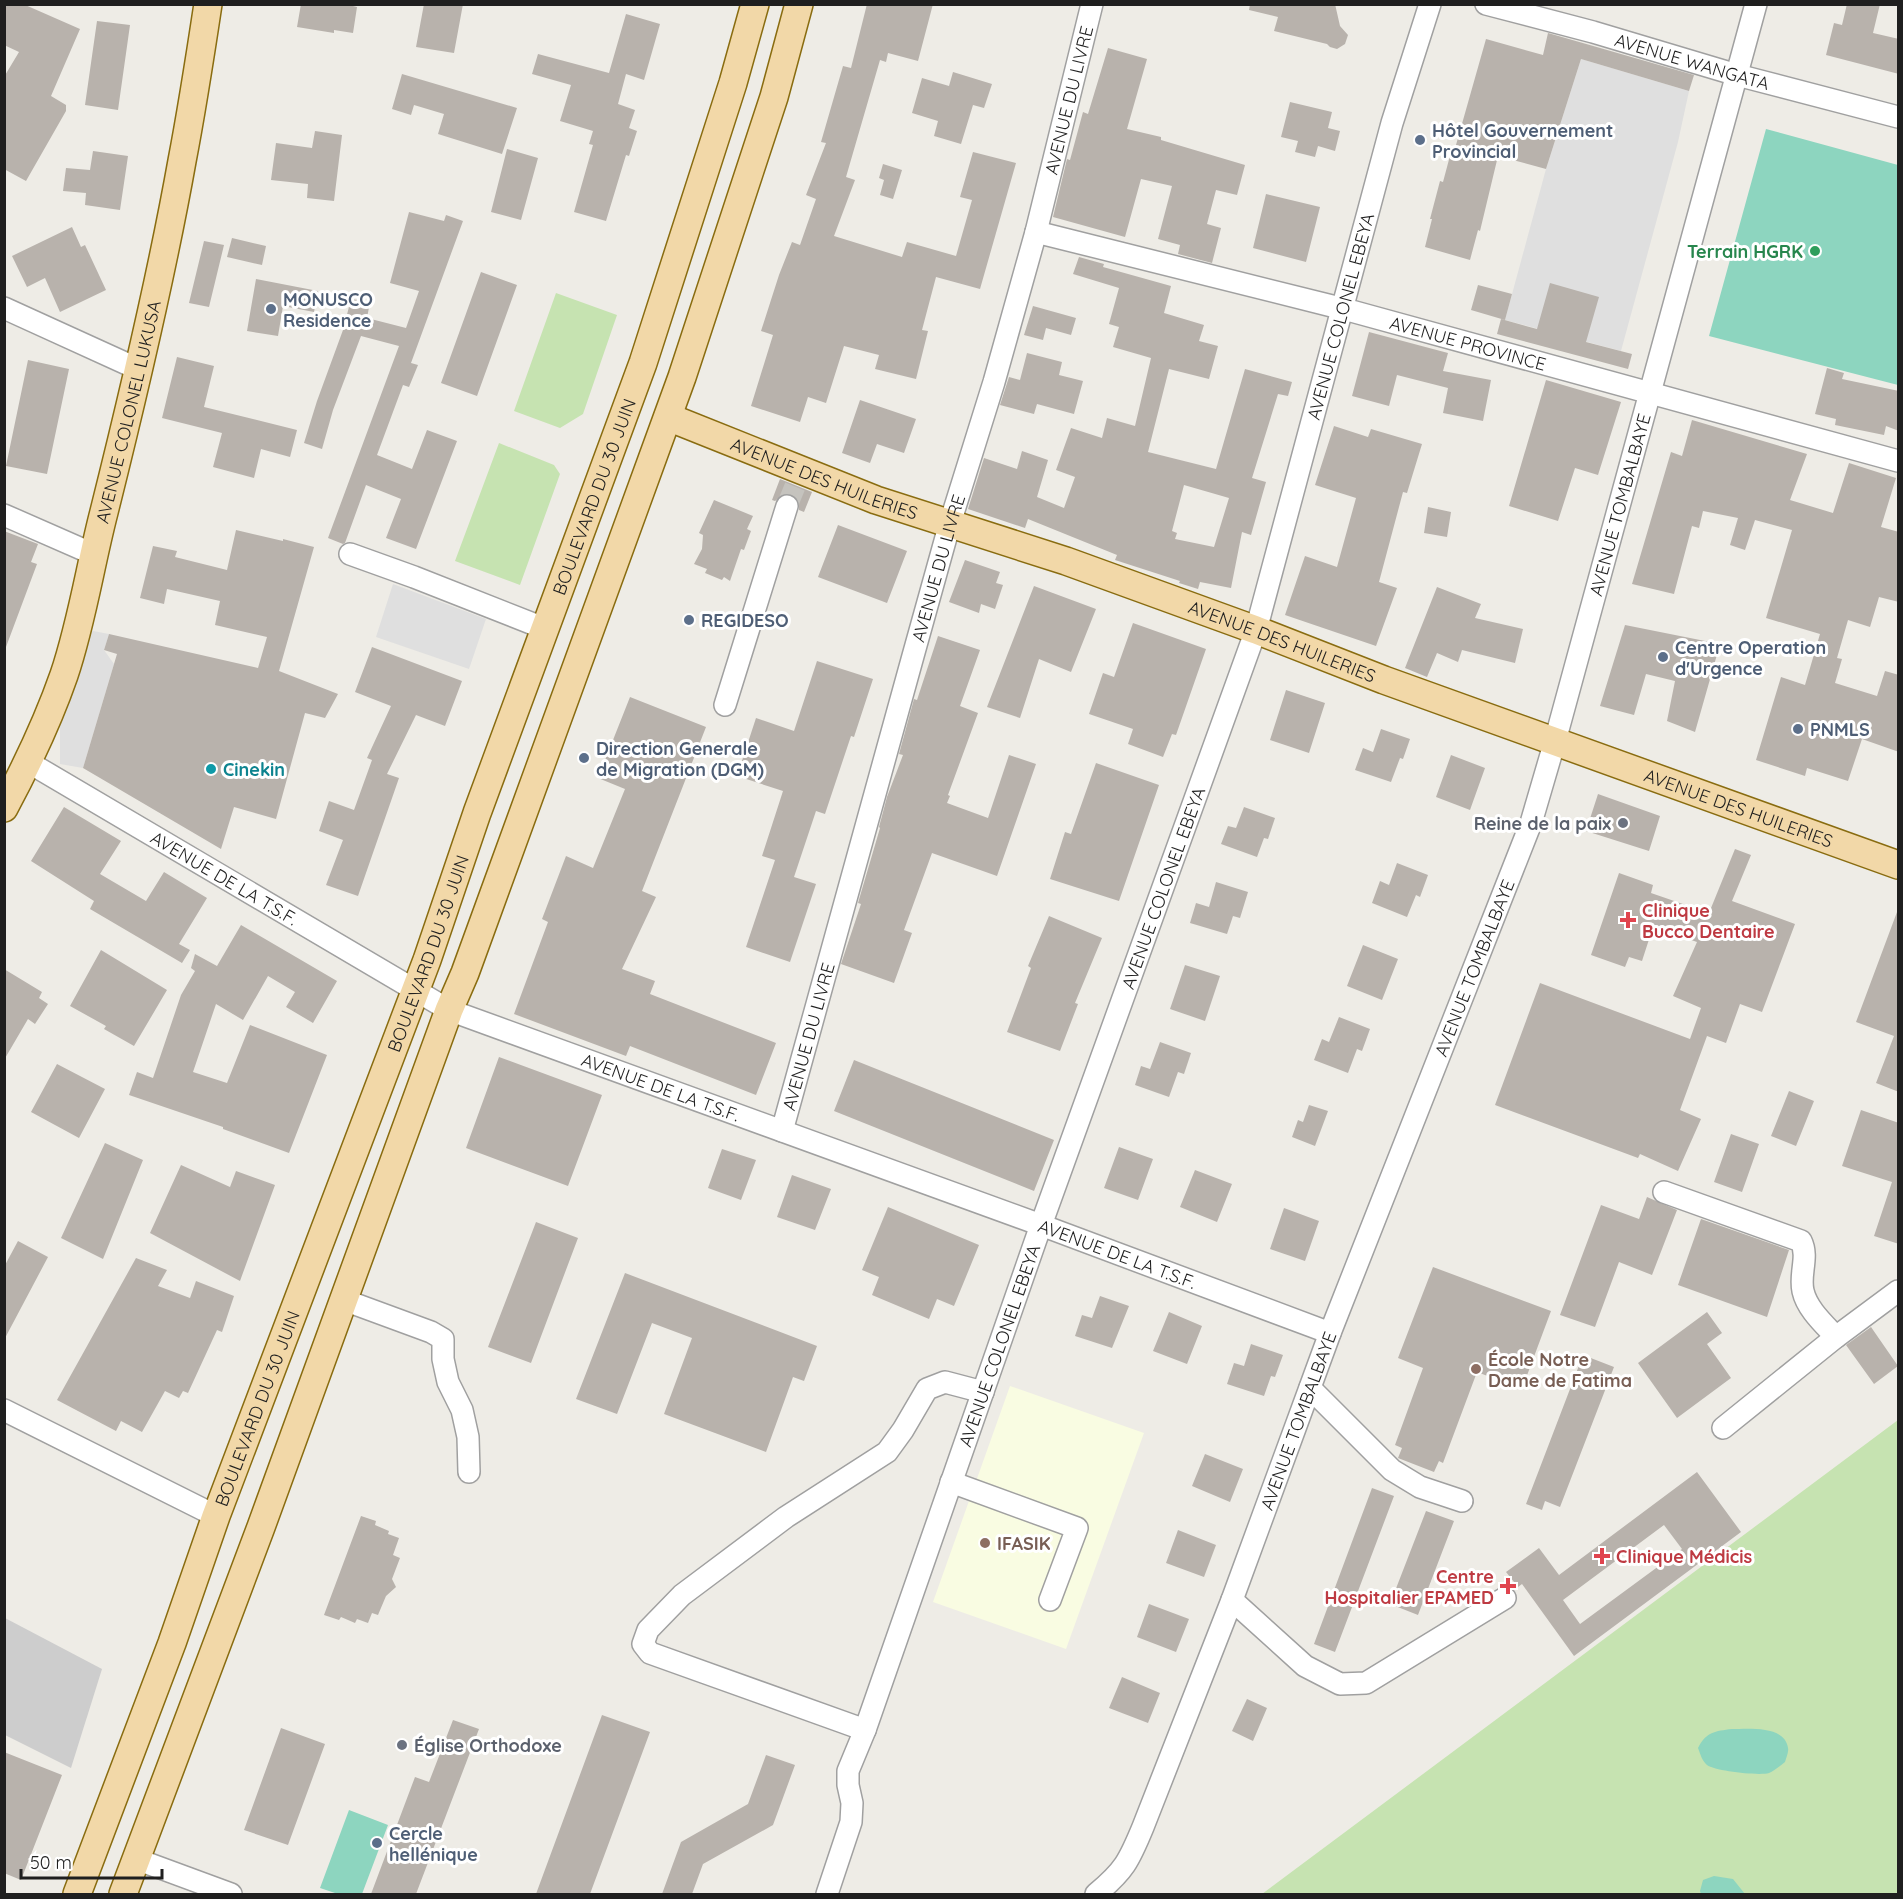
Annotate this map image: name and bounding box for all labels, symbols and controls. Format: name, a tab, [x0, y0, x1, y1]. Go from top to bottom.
street label: AVENUE DU LIVRE	[1039, 23, 1098, 177]
street label: AVENUE WANGATA	[1612, 28, 1772, 95]
place label: Hôtel Gouvernement Provincial	[1432, 119, 1613, 163]
marker: Hôtel Gouvernement Provincial	[1413, 133, 1427, 147]
street label: AVENUE COLONEL EBEYA	[1301, 210, 1379, 422]
place label: Terrain HGRK	[1687, 240, 1803, 263]
marker: Terrain HGRK	[1808, 244, 1822, 258]
place label: MONUSCO Residence	[283, 288, 373, 332]
street label: AVENUE COLONEL LUKUSA	[90, 298, 165, 526]
marker: MONUSCO Residence	[264, 302, 278, 316]
street label: AVENUE PROVINCE	[1387, 311, 1549, 375]
street label: BOULEVARD DU 30 JUIN	[547, 395, 640, 598]
street label: AVENUE TOMBALBAYE	[1584, 411, 1655, 599]
street label: AVENUE DES HUILERIES	[728, 432, 921, 524]
street label: AVENUE DU LIVRE	[906, 491, 970, 645]
street label: AVENUE DES HUILERIES	[1185, 595, 1379, 687]
place label: REGIDESO	[701, 609, 789, 632]
marker: REGIDESO	[682, 613, 696, 627]
place label: Centre Operation d'Urgence	[1675, 636, 1826, 680]
marker: Centre Operation d'Urgence	[1656, 650, 1670, 664]
place label: PNMLS	[1810, 718, 1870, 741]
marker: PNMLS	[1791, 722, 1805, 736]
place label: Direction Generale de Migration (DGM)	[596, 737, 764, 781]
marker: Direction Generale de Migration (DGM)	[577, 751, 591, 765]
place label: Cinekin	[223, 758, 285, 781]
marker: Cinekin	[204, 762, 218, 776]
street label: AVENUE DES HUILERIES	[1641, 763, 1836, 852]
street label: AVENUE COLONEL EBEYA	[1116, 783, 1210, 992]
place label: Reine de la paix	[1474, 812, 1611, 835]
marker: Reine de la paix	[1616, 816, 1630, 830]
street label: AVENUE DE LA T.S.F.	[147, 825, 302, 930]
street label: BOULEVARD DU 30 JUIN	[382, 852, 473, 1055]
street label: AVENUE TOMBALBAYE	[1429, 876, 1519, 1060]
place label: Clinique Bucco Dentaire	[1642, 899, 1775, 943]
marker: Clinique Bucco Dentaire	[1619, 911, 1637, 929]
street label: AVENUE DU LIVRE	[777, 960, 839, 1113]
street label: AVENUE DE LA T.S.F.	[579, 1048, 743, 1126]
street label: AVENUE DE LA T.S.F.	[1035, 1214, 1200, 1294]
street label: AVENUE COLONEL EBEYA	[953, 1241, 1045, 1450]
street label: BOULEVARD DU 30 JUIN	[209, 1307, 304, 1509]
street label: AVENUE TOMBALBAYE	[1255, 1328, 1341, 1513]
place label: École Notre Dame de Fatima	[1488, 1348, 1632, 1392]
marker: École Notre Dame de Fatima	[1469, 1362, 1483, 1376]
place label: IFASIK	[997, 1532, 1051, 1555]
marker: IFASIK	[978, 1536, 992, 1550]
place label: Clinique Médicis	[1616, 1545, 1752, 1568]
marker: Clinique Médicis	[1593, 1547, 1611, 1565]
place label: Centre Hospitalier EPAMED	[1325, 1565, 1494, 1609]
marker: Centre Hospitalier EPAMED	[1499, 1577, 1517, 1595]
place label: Église Orthodoxe	[414, 1734, 562, 1757]
marker: Église Orthodoxe	[395, 1738, 409, 1752]
place label: Cercle hellénique	[389, 1822, 478, 1866]
marker: Cercle hellénique	[370, 1836, 384, 1850]
scale bar	[21, 1842, 162, 1880]
text: 50 m	[30, 1851, 72, 1874]

